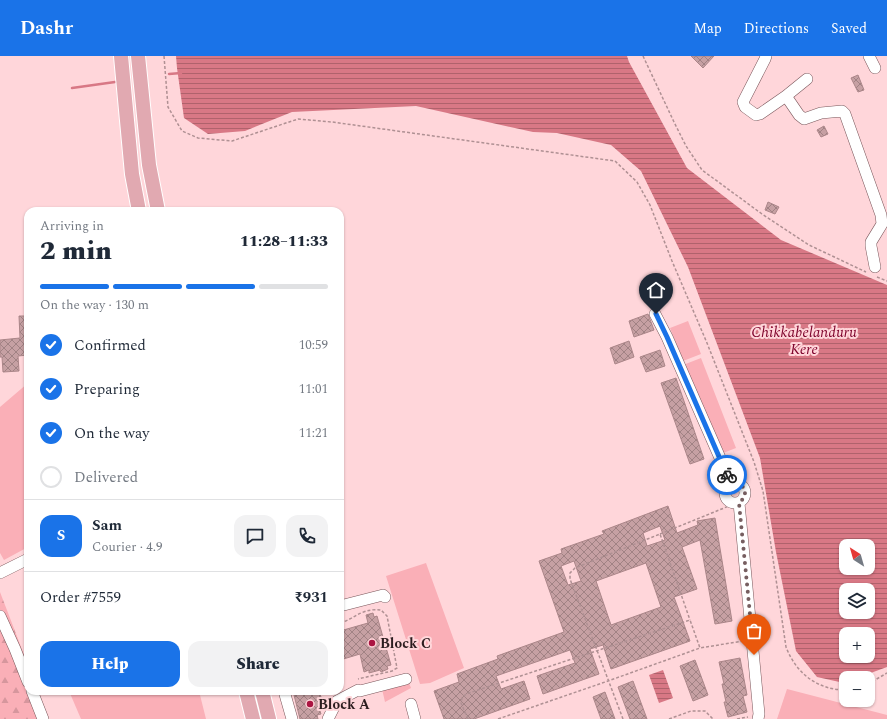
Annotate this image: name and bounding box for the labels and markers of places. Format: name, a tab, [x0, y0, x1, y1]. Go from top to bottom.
pin	[639, 273, 673, 314]
pin	[737, 614, 771, 655]
place label: Block C	[380, 633, 431, 654]
marker: Block C	[367, 638, 377, 648]
place label: Block A	[318, 694, 370, 715]
marker: Block A	[305, 699, 315, 709]

